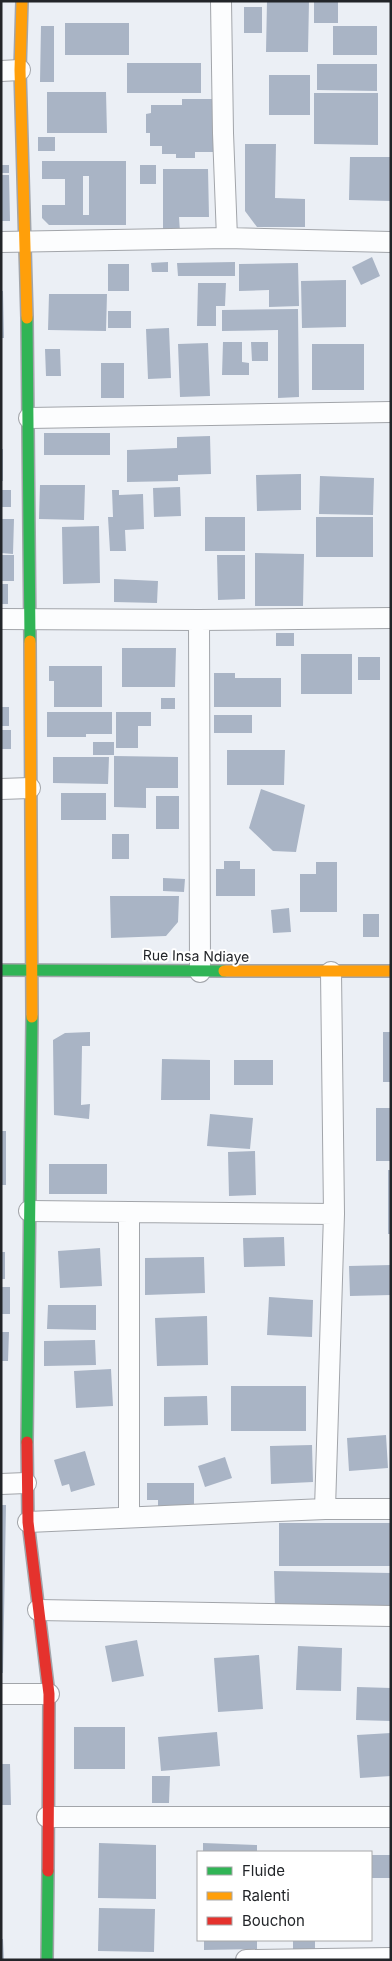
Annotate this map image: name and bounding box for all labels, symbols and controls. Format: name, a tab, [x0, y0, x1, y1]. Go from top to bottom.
street label: Rue Insa Ndiaye	[143, 946, 249, 965]
legend	[197, 1851, 372, 1941]
text: Fluide	[242, 1861, 285, 1880]
text: Ralenti	[242, 1886, 290, 1905]
text: Bouchon	[242, 1911, 305, 1930]

